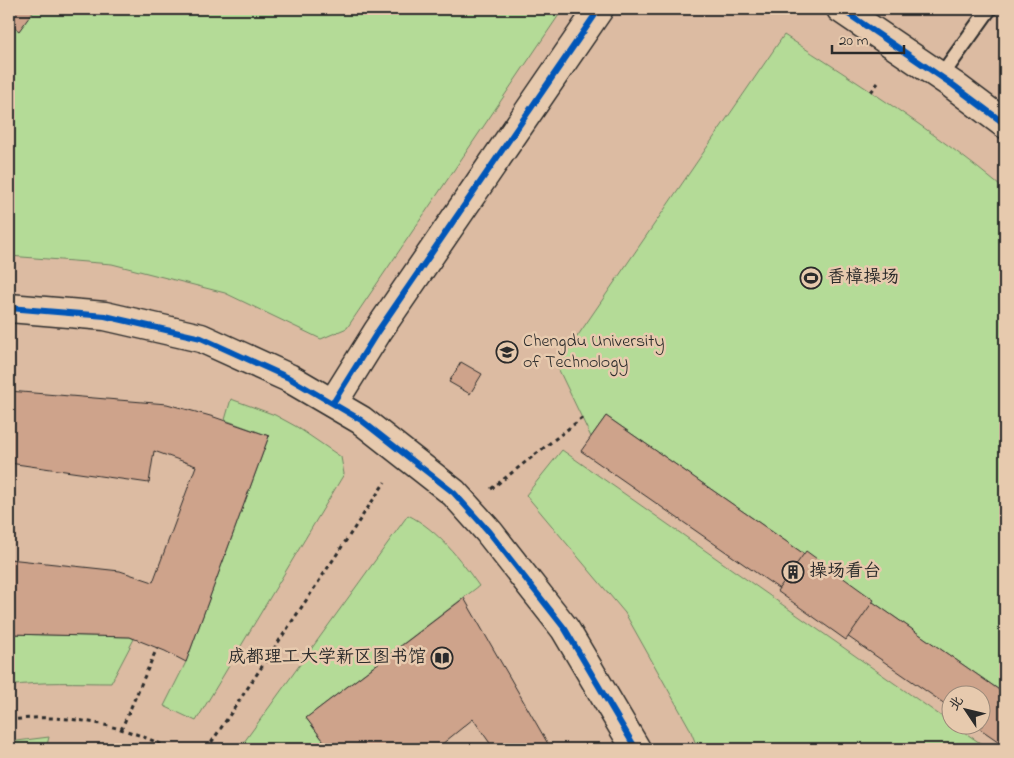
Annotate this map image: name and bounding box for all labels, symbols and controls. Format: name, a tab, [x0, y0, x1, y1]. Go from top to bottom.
scale bar	[832, 22, 904, 54]
text: 20 m	[839, 30, 869, 52]
place label: 香樟操场	[827, 265, 899, 291]
sports icon: 香樟操场	[799, 266, 823, 290]
place label: Chengdu University of Technology	[523, 329, 664, 377]
school or university icon: Chengdu University of Technology	[495, 340, 519, 364]
place label: 操场看台	[809, 559, 881, 585]
building icon: 操场看台	[781, 560, 805, 584]
place label: 成都理工大学新区图书馆	[228, 645, 426, 671]
library icon: 成都理工大学新区图书馆	[430, 646, 454, 670]
north arrow	[942, 686, 992, 736]
text: 北	[944, 692, 969, 715]

